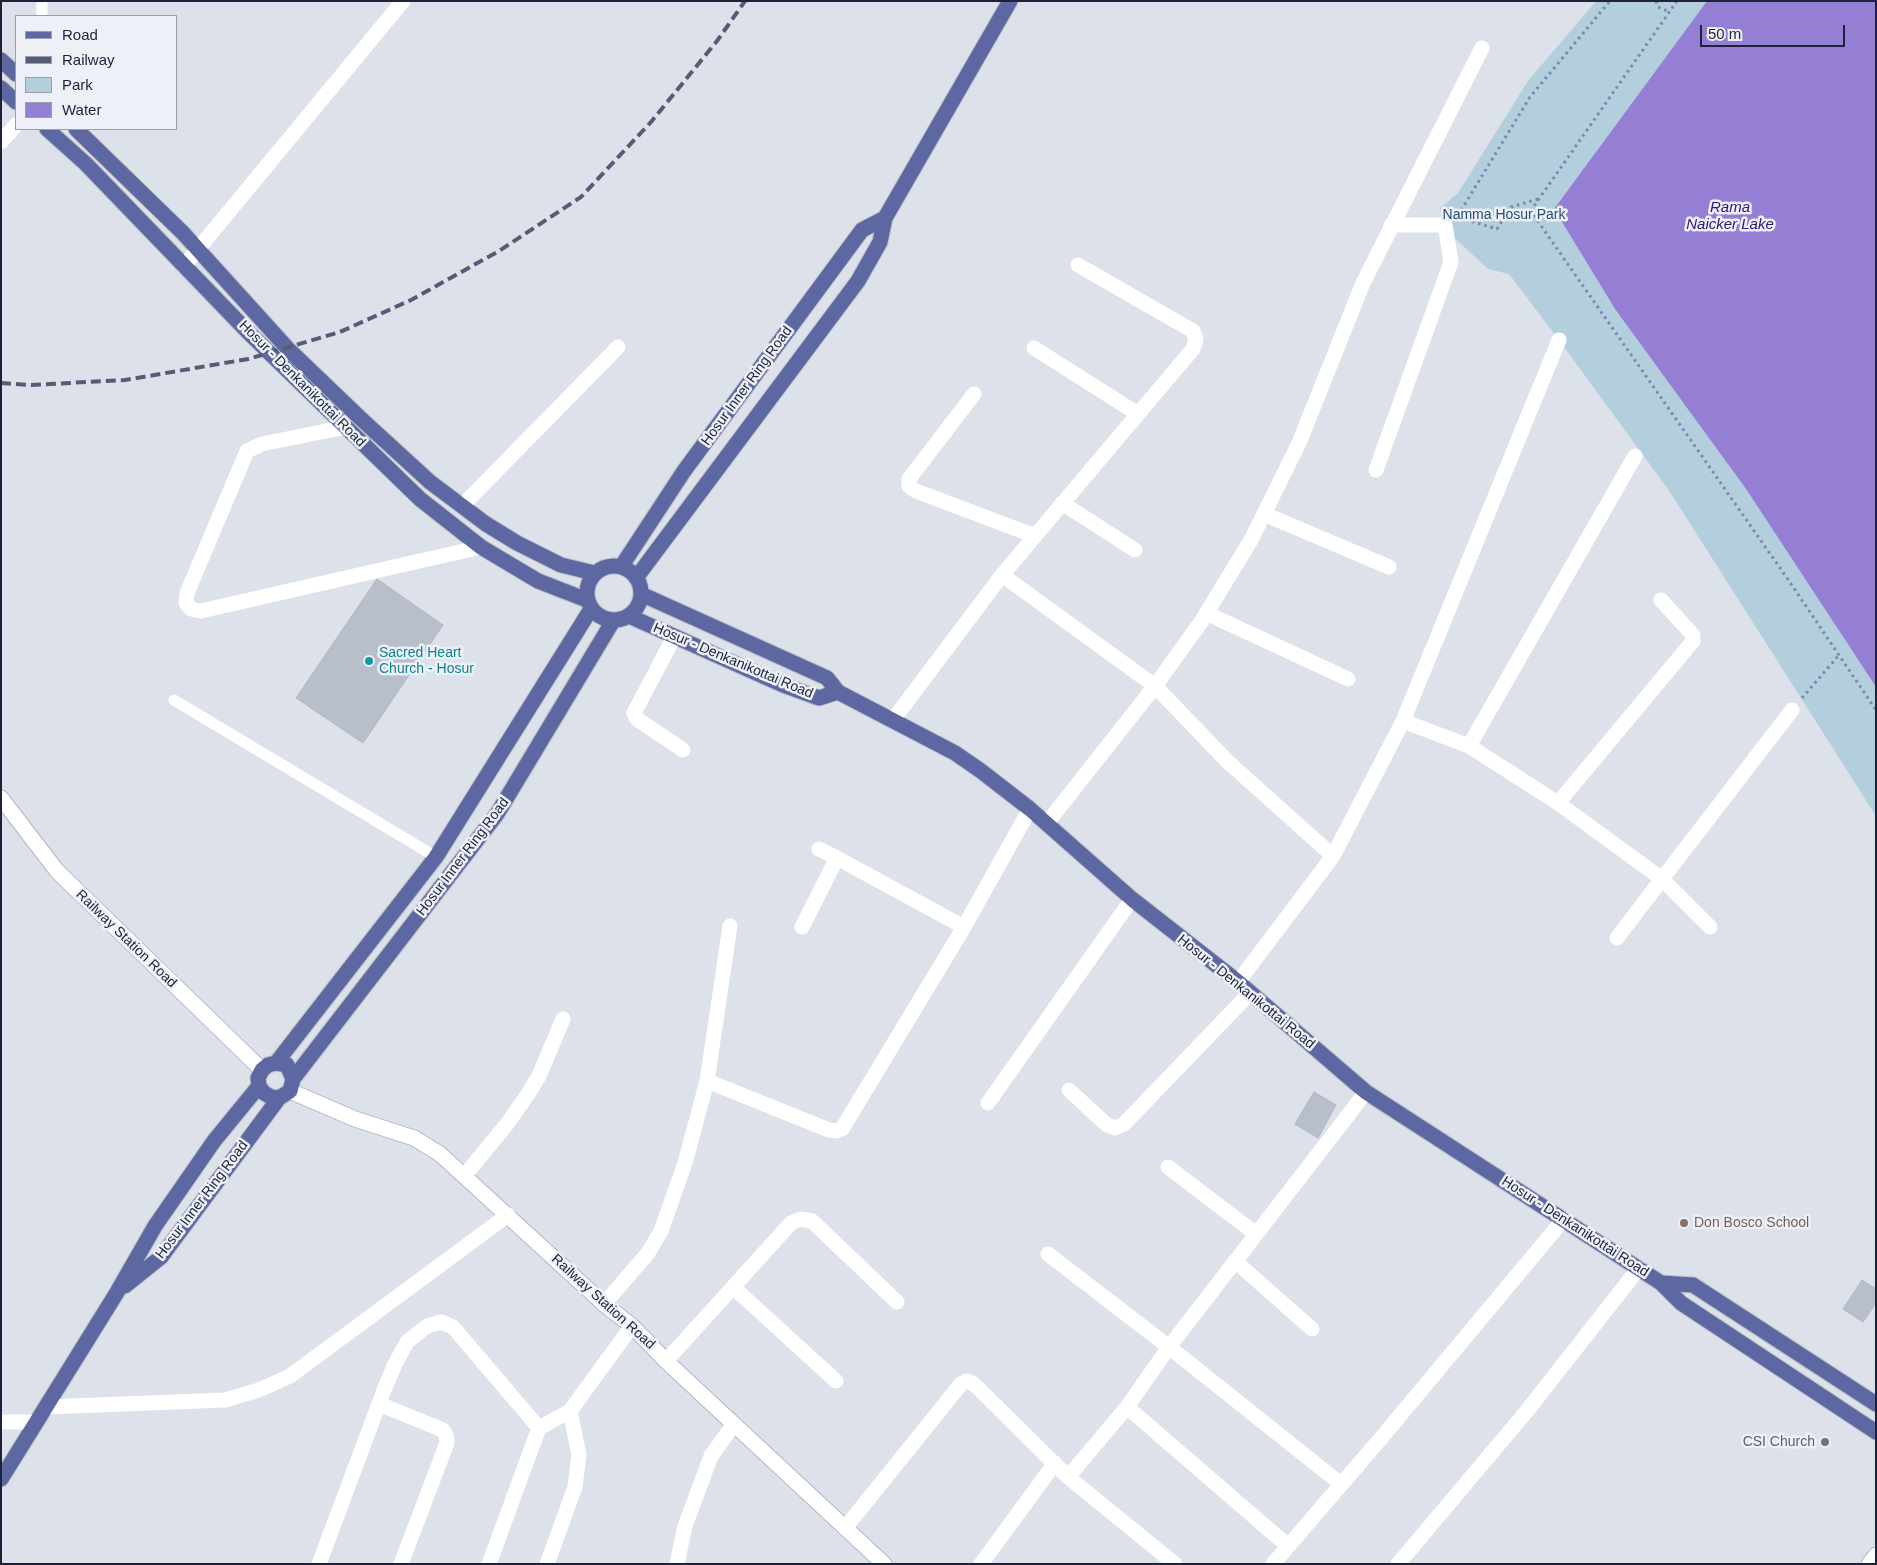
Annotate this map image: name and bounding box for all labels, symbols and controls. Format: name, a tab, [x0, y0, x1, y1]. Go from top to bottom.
legend	[15, 15, 178, 130]
scale bar	[1702, 15, 1847, 47]
text: 50 m	[1708, 25, 1741, 42]
text: Road	[62, 26, 98, 43]
text: Railway	[62, 51, 115, 68]
text: Park	[62, 76, 93, 93]
text: Water	[62, 101, 101, 118]
water label: Rama Naicker Lake	[1686, 199, 1774, 234]
park label: Namma Hosur Park	[1443, 207, 1565, 223]
street label: Hosur - Denkanikottai Road	[235, 317, 369, 451]
street label: Hosur Inner Ring Road	[698, 323, 796, 449]
street label: Hosur - Denkanikottai Road	[651, 620, 815, 702]
place label: Sacred Heart Church - Hosur	[379, 645, 474, 678]
marker: Sacred Heart Church - Hosur	[363, 655, 375, 667]
street label: Hosur Inner Ring Road	[413, 795, 513, 919]
street label: Railway Station Road	[72, 886, 180, 992]
street label: Hosur - Denkanikottai Road	[1174, 931, 1318, 1053]
street label: Hosur Inner Ring Road	[152, 1138, 252, 1262]
street label: Hosur - Denkanikottai Road	[1498, 1173, 1652, 1281]
place label: Don Bosco School	[1694, 1215, 1809, 1231]
marker: Don Bosco School	[1678, 1217, 1690, 1229]
street label: Railway Station Road	[548, 1251, 658, 1353]
place label: CSI Church	[1743, 1434, 1815, 1450]
marker: CSI Church	[1819, 1436, 1831, 1448]

